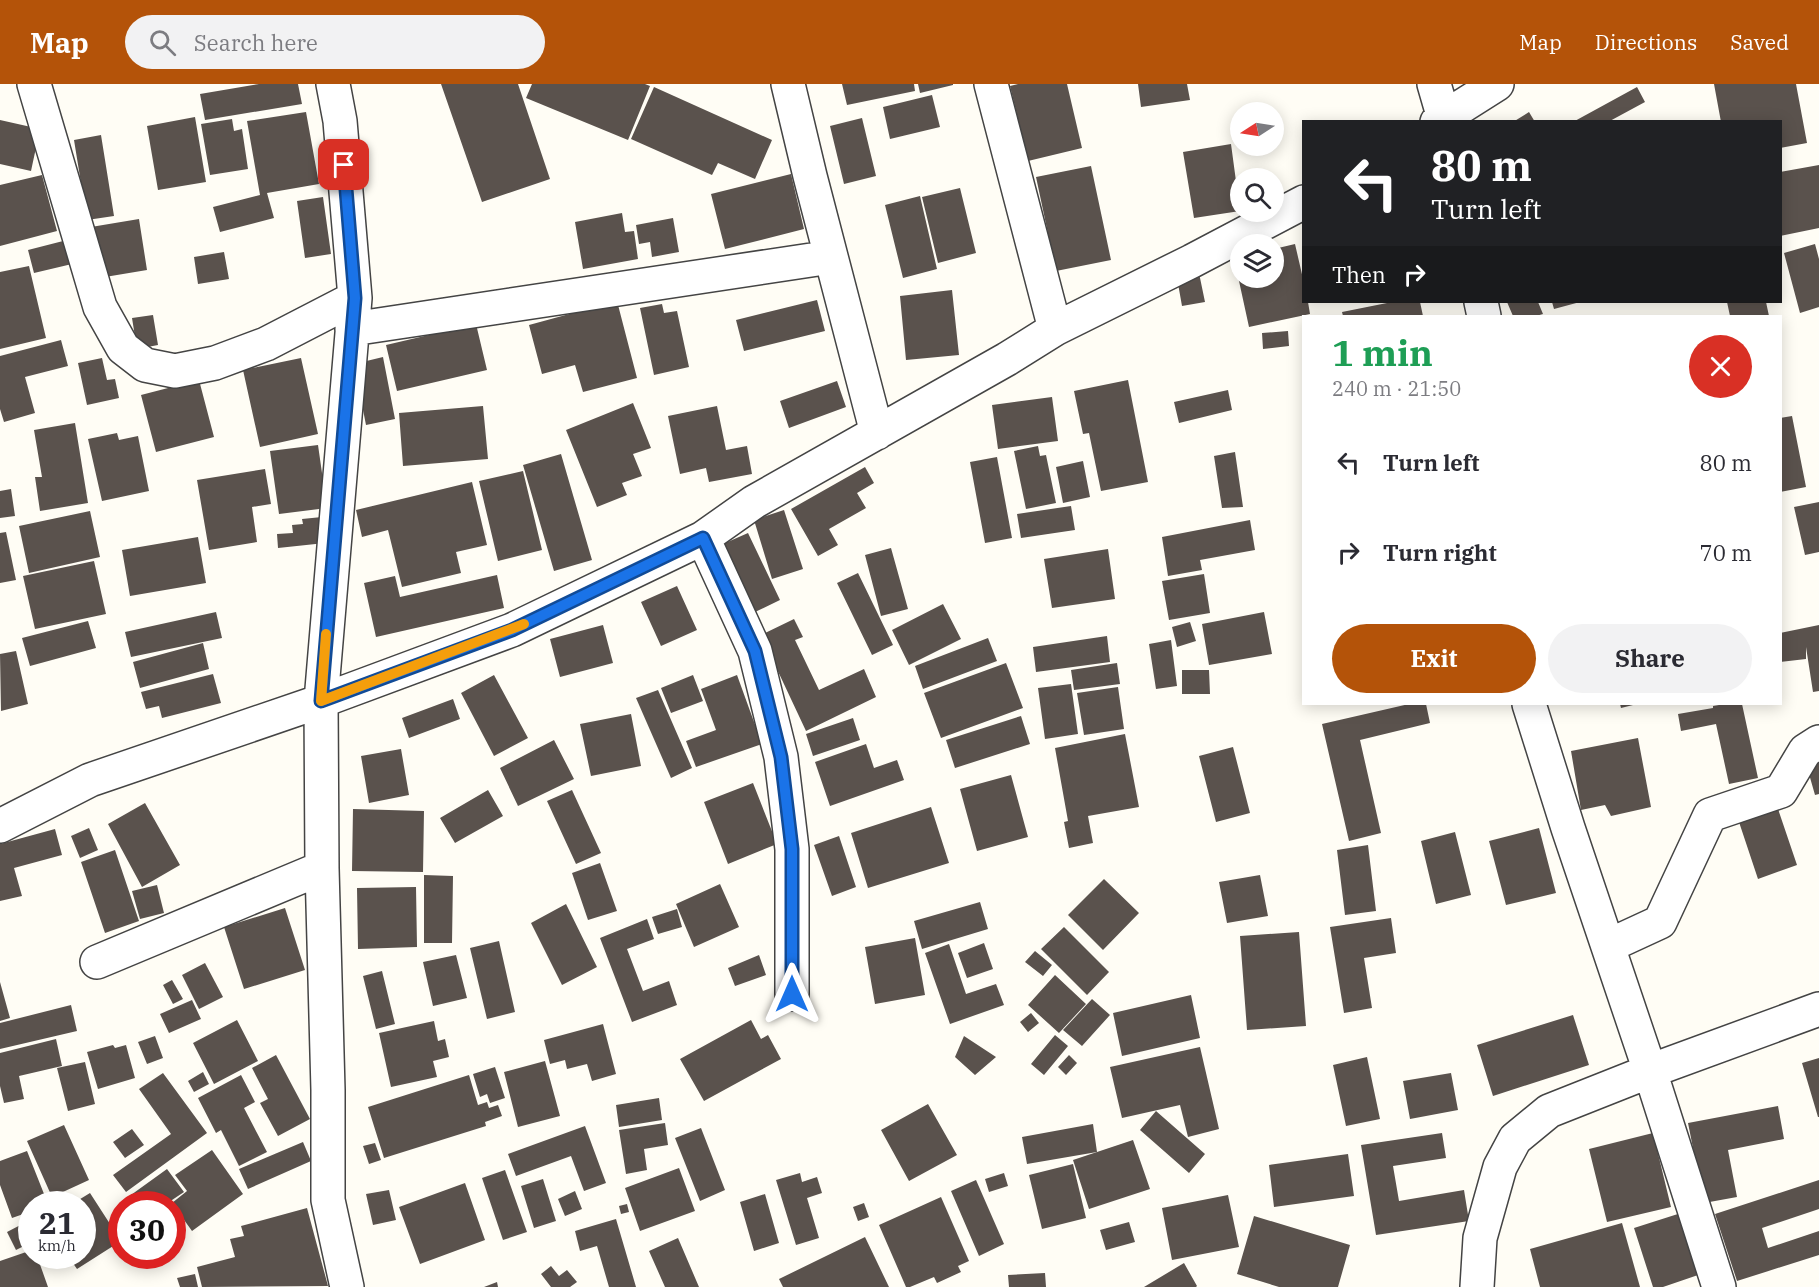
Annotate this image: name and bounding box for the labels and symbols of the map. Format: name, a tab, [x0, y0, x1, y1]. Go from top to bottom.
north arrow	[1230, 102, 1284, 156]
pin	[318, 139, 369, 190]
position arrow	[760, 962, 824, 1026]
speed limit sign: 30	[108, 1191, 186, 1269]

